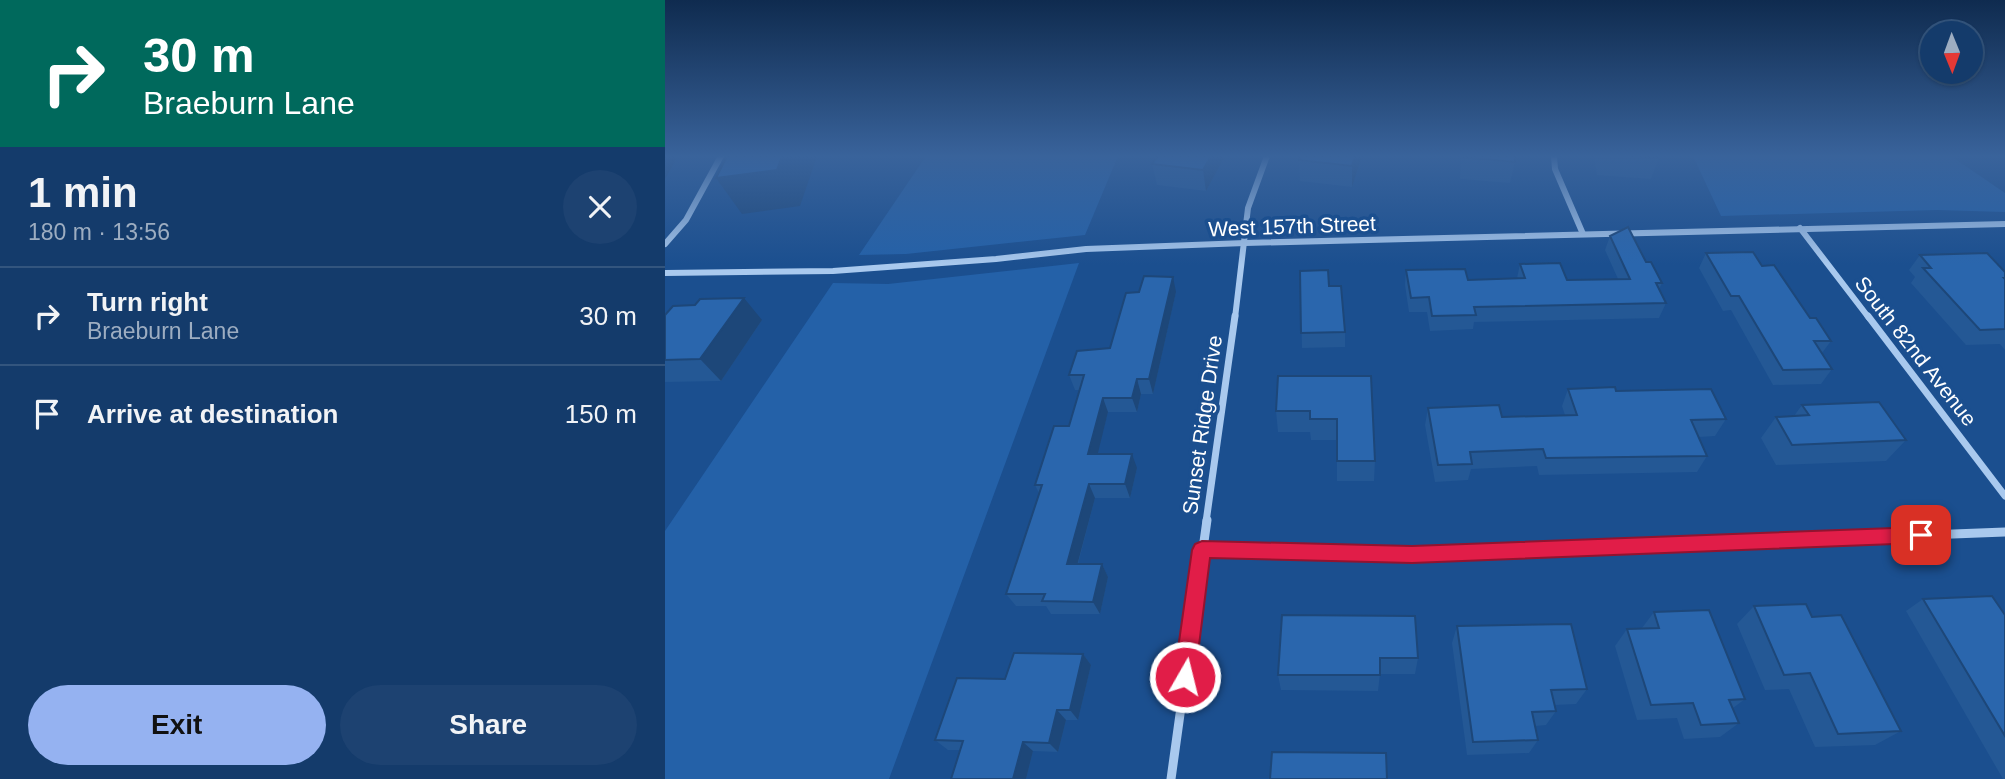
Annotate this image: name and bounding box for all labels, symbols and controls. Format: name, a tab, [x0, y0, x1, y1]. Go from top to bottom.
north arrow	[1920, 21, 1983, 84]
map controls	[1920, 21, 1983, 84]
icon: right	[28, 28, 119, 119]
text: 30 m	[143, 28, 255, 82]
text: Braeburn Lane	[143, 85, 355, 121]
text: 1 min	[28, 169, 138, 216]
button: close	[563, 170, 637, 244]
street label: West 157th Street	[1208, 212, 1376, 240]
text: 180 m · 13:56	[28, 219, 170, 245]
street label: South 82nd Avenue	[1851, 272, 1981, 430]
text: Turn right	[87, 287, 208, 317]
icon: right	[28, 297, 66, 335]
text: 30 m	[579, 301, 637, 331]
text: Braeburn Lane	[87, 318, 239, 344]
street label: Sunset Ridge Drive	[1178, 334, 1226, 516]
icon: arrive	[28, 395, 66, 433]
text: Arrive at destination	[87, 399, 338, 429]
text: 150 m	[565, 399, 637, 429]
pin	[1891, 505, 1951, 565]
icon: arrive	[1902, 516, 1940, 554]
position arrow	[1148, 640, 1222, 714]
button: Exit	[28, 685, 326, 765]
button: Share	[340, 685, 637, 765]

